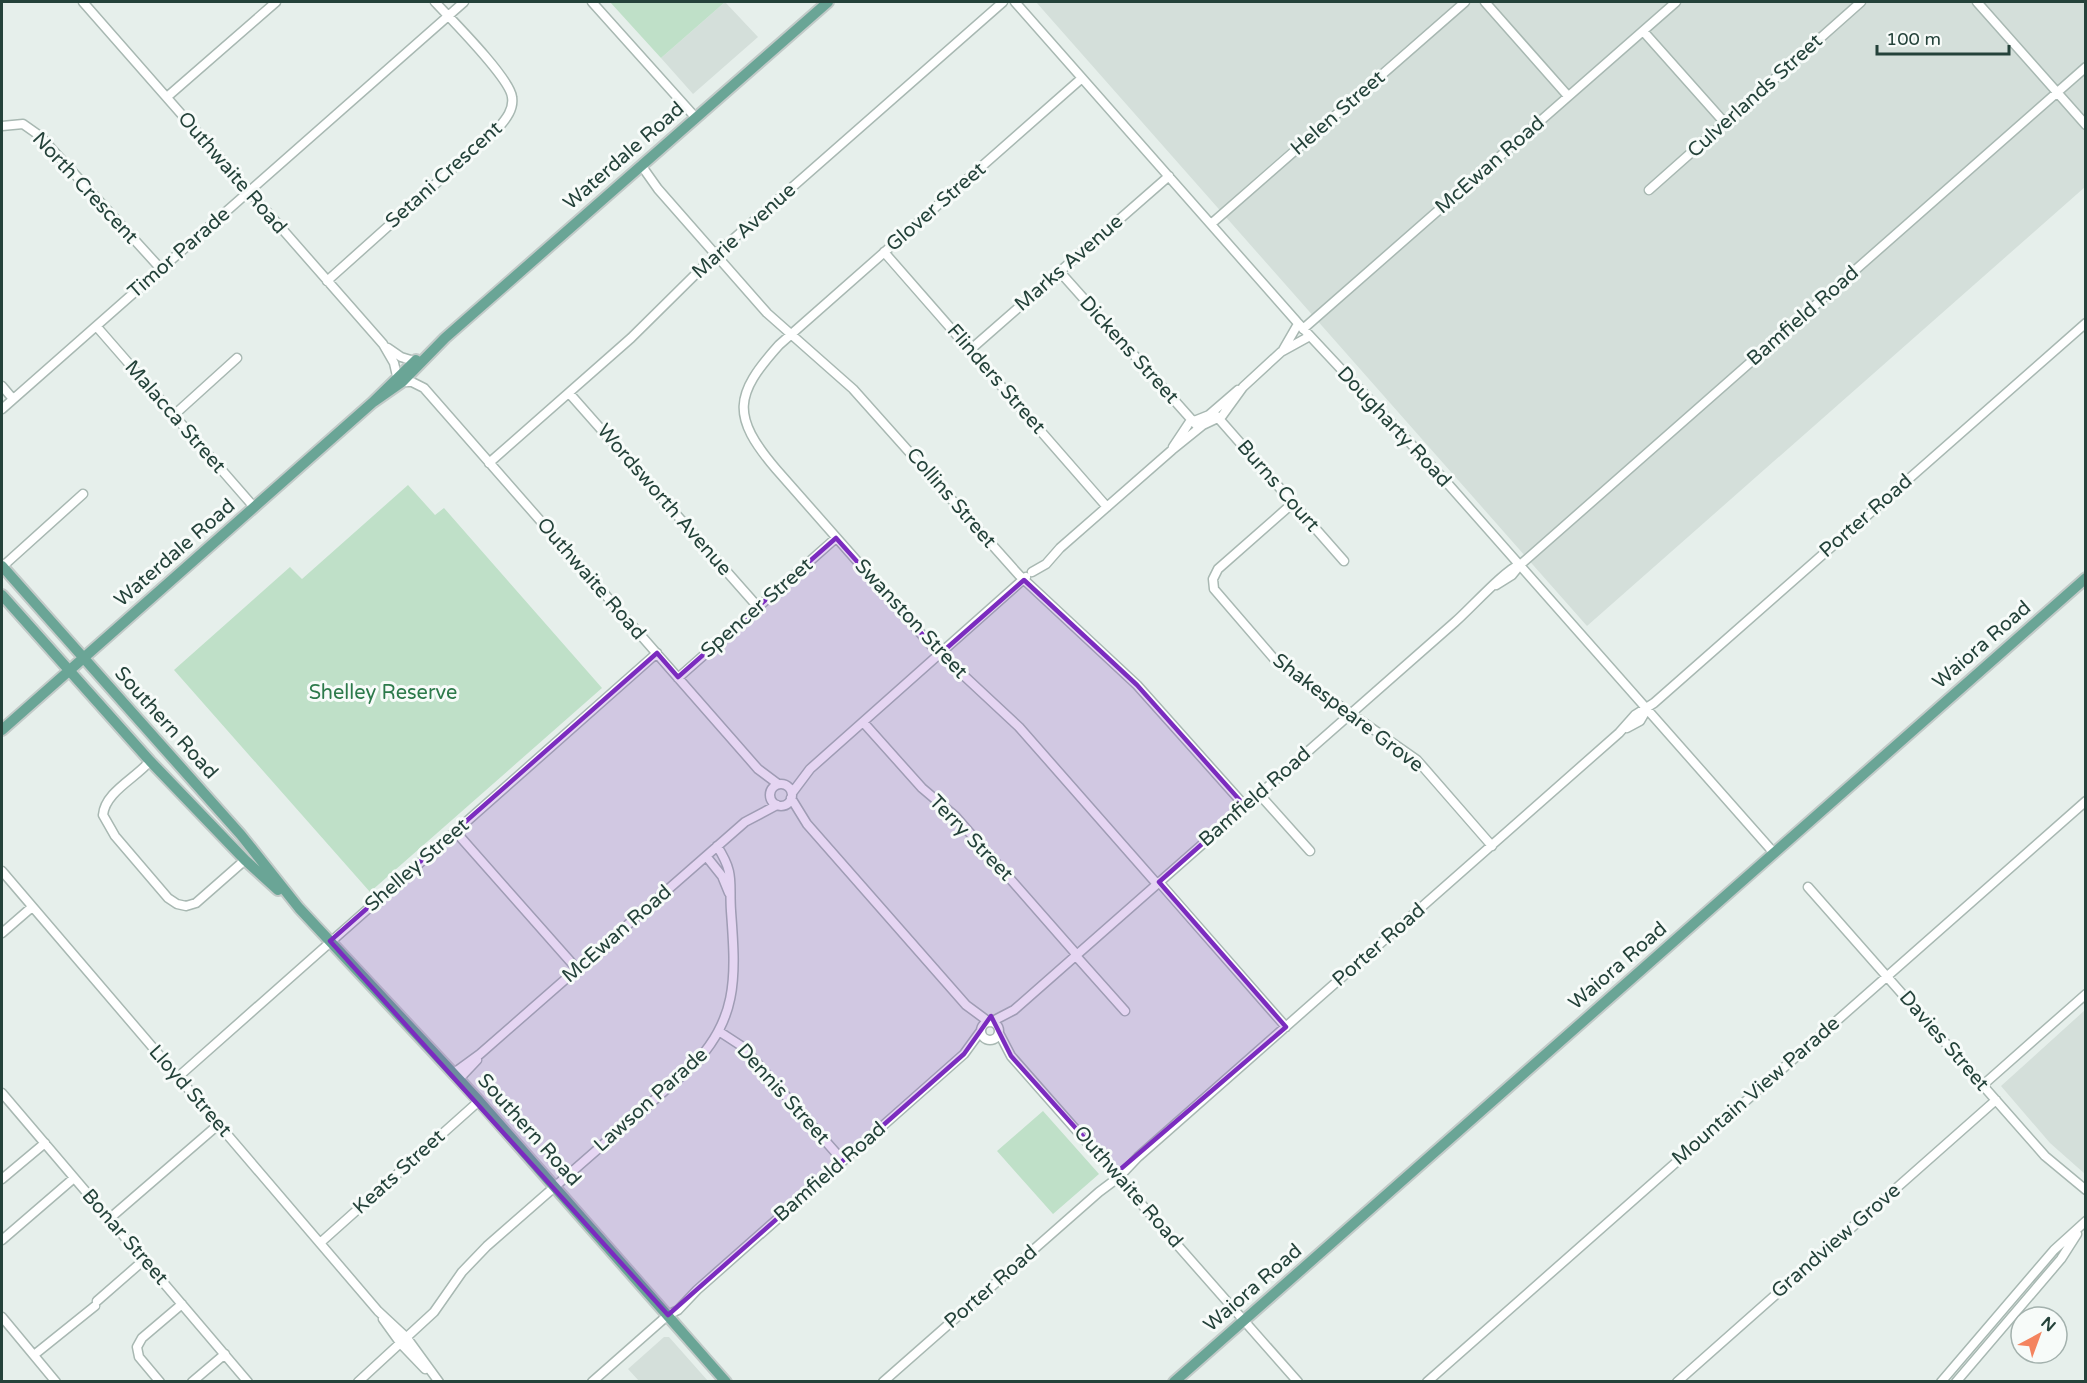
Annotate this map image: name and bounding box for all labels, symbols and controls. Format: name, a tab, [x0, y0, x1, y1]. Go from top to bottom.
scale bar	[1877, 18, 2009, 56]
text: 100 m	[1886, 28, 1941, 50]
street label: Culverlands Street	[1683, 29, 1828, 163]
street label: Helen Street	[1286, 65, 1390, 160]
street label: Waterdale Road	[559, 97, 689, 215]
street label: Outhwaite Road	[172, 107, 292, 239]
street label: McEwan Road	[1431, 111, 1549, 219]
street label: Setani Crescent	[381, 116, 507, 234]
street label: North Crescent	[27, 127, 143, 249]
street label: Glover Street	[881, 157, 991, 257]
street label: Marie Avenue	[687, 178, 801, 284]
street label: Timor Parade	[123, 202, 235, 304]
street label: Marks Avenue	[1010, 210, 1128, 316]
street label: Bamfield Road	[1742, 261, 1864, 371]
street label: Dickens Street	[1074, 291, 1184, 409]
street label: Flinders Street	[942, 319, 1050, 439]
street label: Malacca Street	[119, 356, 231, 479]
street label: Dougharty Road	[1332, 362, 1456, 492]
street label: Wordsworth Avenue	[592, 419, 736, 581]
street label: Burns Court	[1232, 435, 1325, 537]
street label: Collins Street	[901, 443, 1001, 553]
street label: Porter Road	[1815, 469, 1917, 563]
street label: Waterdale Road	[110, 494, 240, 612]
street label: Outhwaite Road	[531, 513, 651, 645]
street label: Spencer Street	[696, 553, 818, 663]
street label: Swanston Street	[850, 554, 973, 684]
street label: Waiora Road	[1928, 596, 2036, 694]
street label: Shakespeare Grove	[1268, 648, 1428, 778]
street label: Southern Road	[109, 662, 223, 784]
park label: Shelley Reserve	[309, 681, 457, 705]
street label: Bamfield Road	[1194, 742, 1316, 852]
street label: Terry Street	[924, 790, 1018, 886]
street label: Shelley Street	[360, 813, 474, 917]
street label: McEwan Road	[558, 880, 676, 988]
street label: Porter Road	[1328, 898, 1430, 992]
street label: Waiora Road	[1564, 917, 1672, 1015]
street label: Davies Street	[1894, 986, 1994, 1096]
street label: Mountain View Parade	[1667, 1012, 1845, 1170]
street label: Dennis Street	[732, 1039, 835, 1150]
street label: Lloyd Street	[144, 1040, 237, 1142]
street label: Lawson Parade	[589, 1043, 713, 1157]
street label: Southern Road	[472, 1069, 586, 1191]
street label: Bamfield Road	[769, 1117, 891, 1227]
street label: Outhwaite Road	[1068, 1121, 1188, 1253]
street label: Keats Street	[348, 1124, 450, 1220]
street label: Grandview Grove	[1767, 1178, 1905, 1304]
street label: Bonar Street	[77, 1184, 173, 1290]
street label: Waiora Road	[1199, 1239, 1307, 1337]
street label: Porter Road	[940, 1240, 1042, 1334]
north arrow	[2009, 1305, 2069, 1365]
text: N	[2037, 1313, 2060, 1336]

